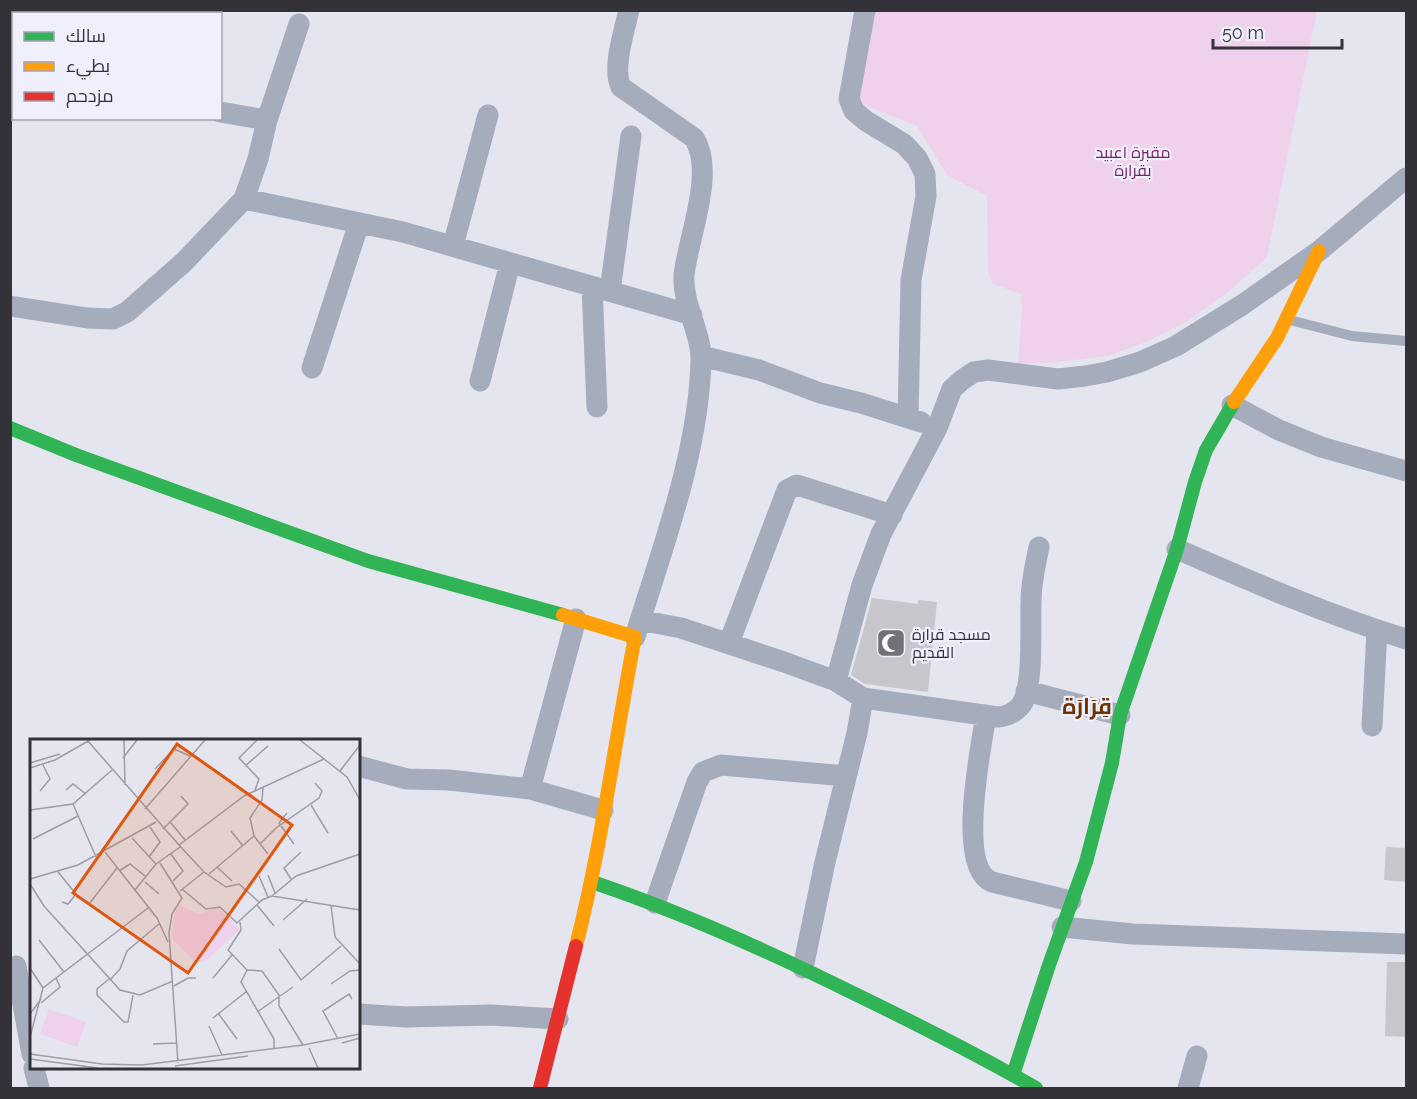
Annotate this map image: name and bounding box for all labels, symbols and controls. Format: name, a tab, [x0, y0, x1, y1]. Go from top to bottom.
legend	[12, 12, 222, 120]
scale bar	[1213, 12, 1342, 50]
text: 50 m	[1222, 22, 1264, 43]
text: سالك	[66, 25, 106, 46]
text: بطيء	[66, 55, 110, 80]
text: مزدحم	[66, 85, 114, 108]
park label: مقبرة اعبيد بقرارة	[1095, 143, 1171, 180]
place label: مسجد قرارة القديم	[912, 625, 991, 664]
mosque icon: مسجد قرارة القديم	[875, 627, 907, 659]
district label: قِرَارَة	[1062, 693, 1112, 720]
inset map	[30, 739, 360, 1069]

